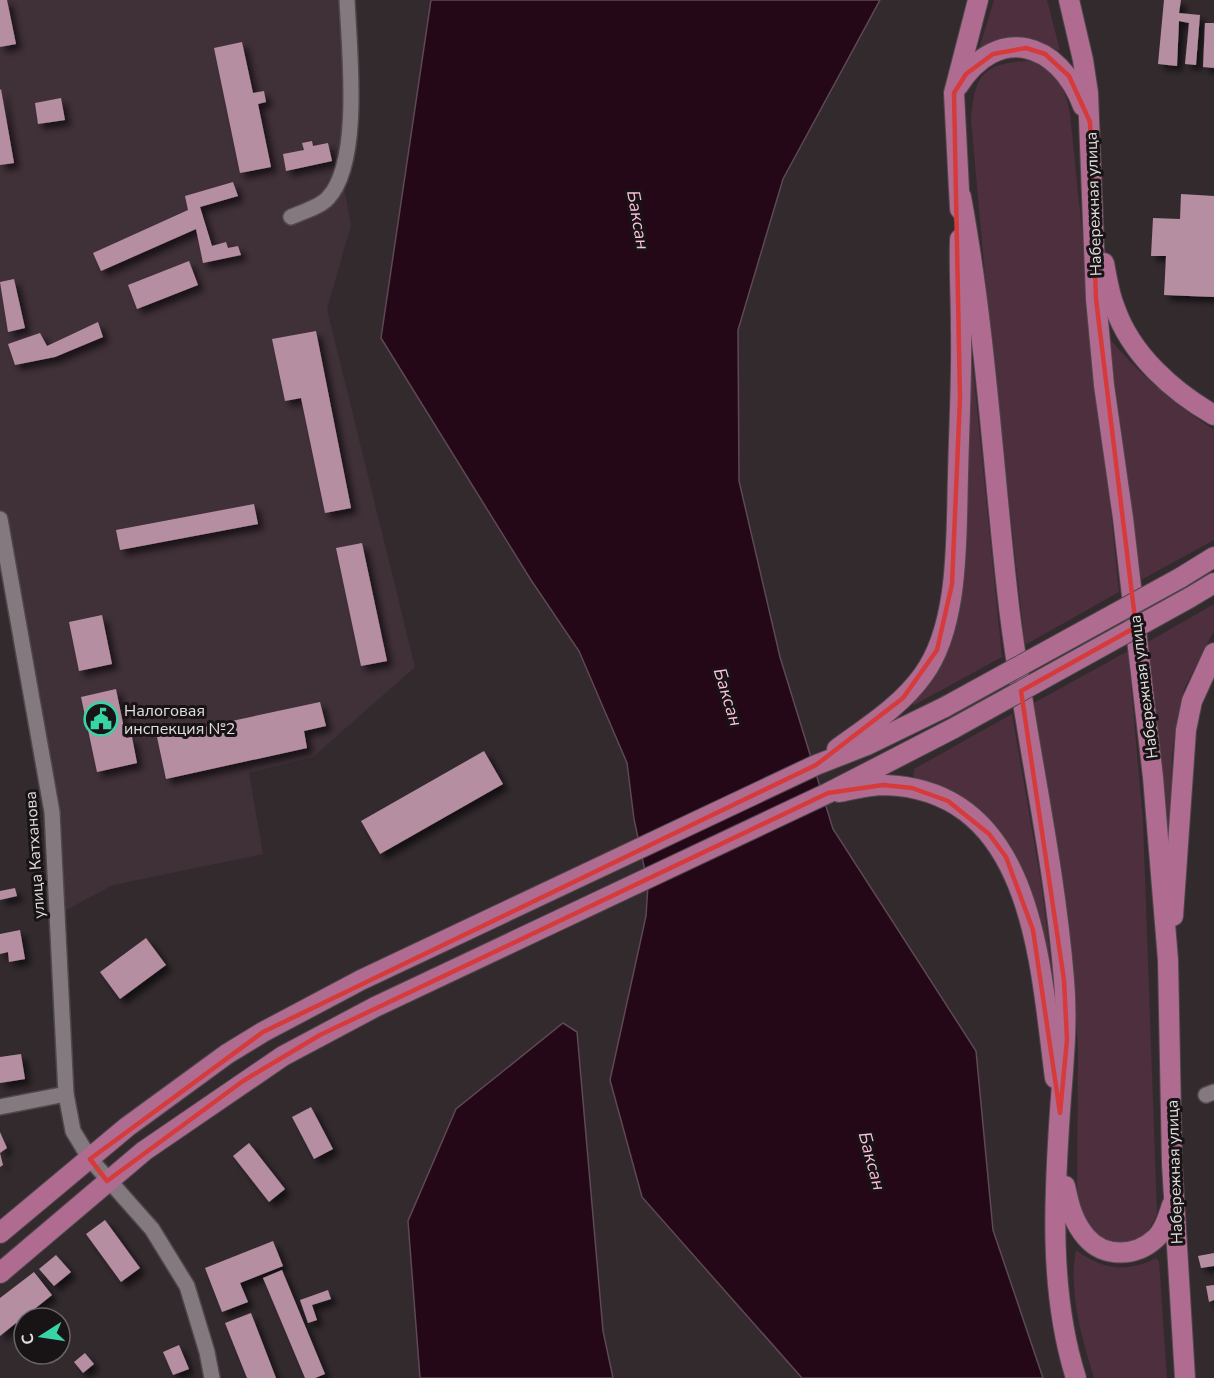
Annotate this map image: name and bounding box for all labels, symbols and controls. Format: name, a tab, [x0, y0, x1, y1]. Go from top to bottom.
street label: Набережная улица	[1080, 131, 1108, 277]
water label: Баксан	[621, 188, 655, 252]
street label: Набережная улица	[1124, 614, 1164, 760]
water label: Баксан	[708, 665, 748, 729]
place label: Налоговая инспекция №2	[124, 700, 235, 740]
public building icon: Налоговая инспекция №2	[83, 701, 119, 737]
street label: улица Катханова	[20, 790, 50, 919]
street label: Набережная улица	[1161, 1099, 1189, 1245]
water label: Баксан	[853, 1129, 891, 1193]
north arrow	[12, 1306, 72, 1366]
text: С	[16, 1331, 40, 1347]

